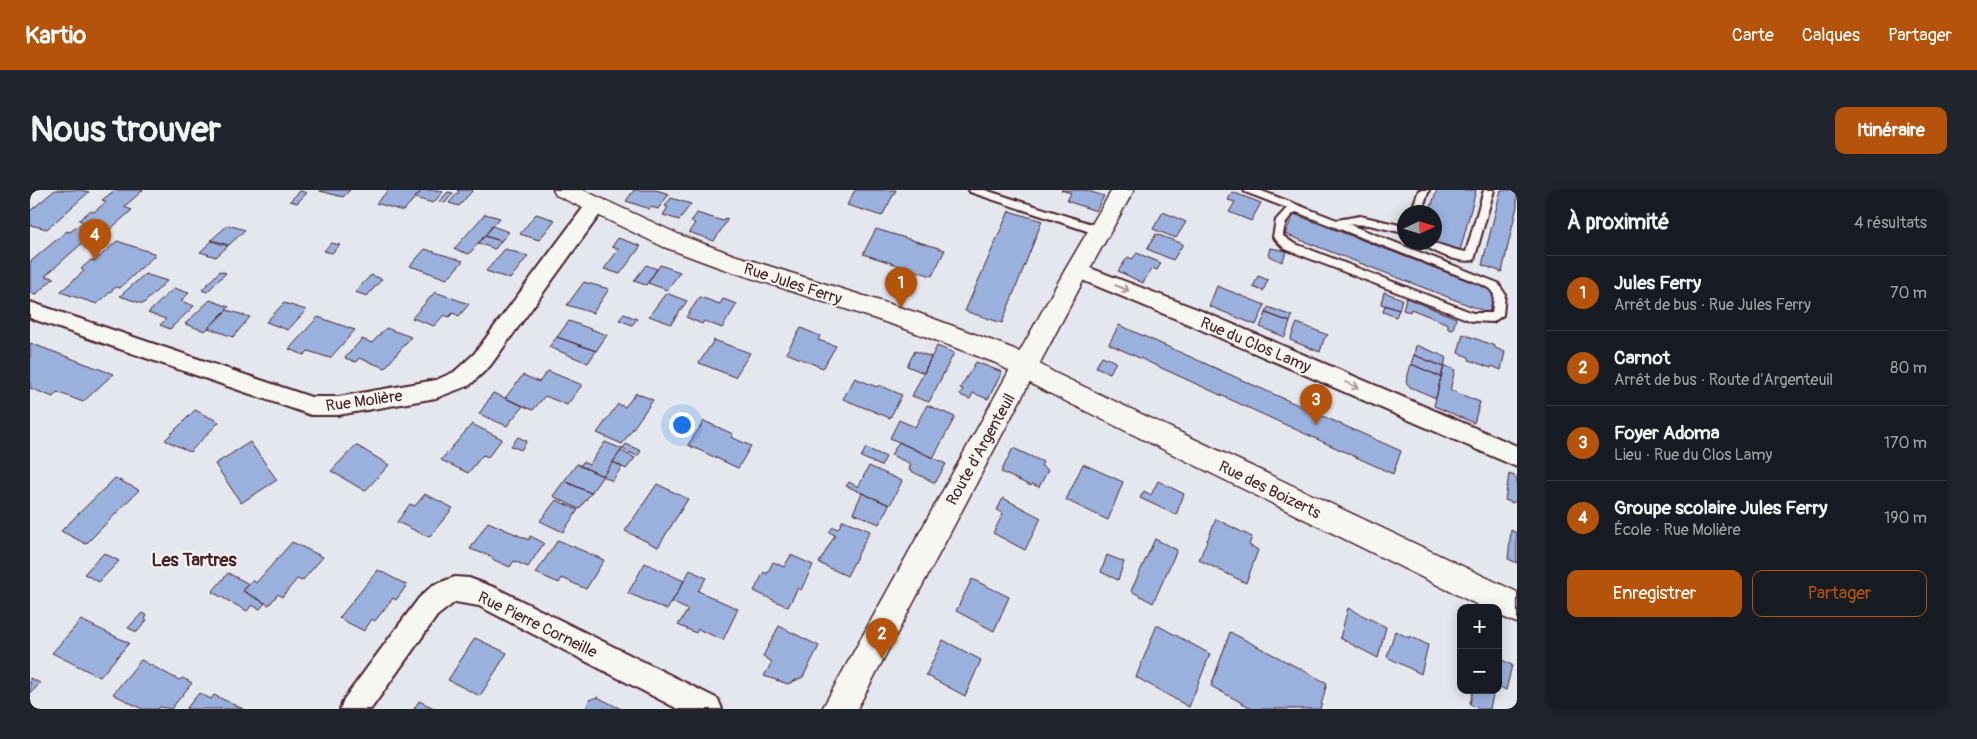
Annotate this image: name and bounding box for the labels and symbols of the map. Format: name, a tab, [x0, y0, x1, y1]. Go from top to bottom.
north arrow	[1397, 205, 1442, 250]
pin: 4	[79, 219, 111, 260]
street label: Rue Jules Ferry	[741, 259, 844, 309]
pin: 1	[885, 267, 917, 308]
one-way arrow	[1114, 284, 1129, 293]
street label: Rue du Clos Lamy	[1197, 313, 1314, 377]
one-way arrow	[1344, 381, 1359, 391]
pin: 3	[1300, 384, 1332, 425]
street label: Rue Molière	[324, 386, 404, 416]
street label: Route d'Argenteuil	[942, 390, 1020, 509]
your location	[669, 412, 695, 438]
street label: Rue des Boizerts	[1215, 457, 1324, 523]
district label: Les Tartres	[152, 549, 237, 572]
street label: Rue Pierre Corneille	[475, 587, 601, 662]
pin: 2	[866, 618, 898, 659]

